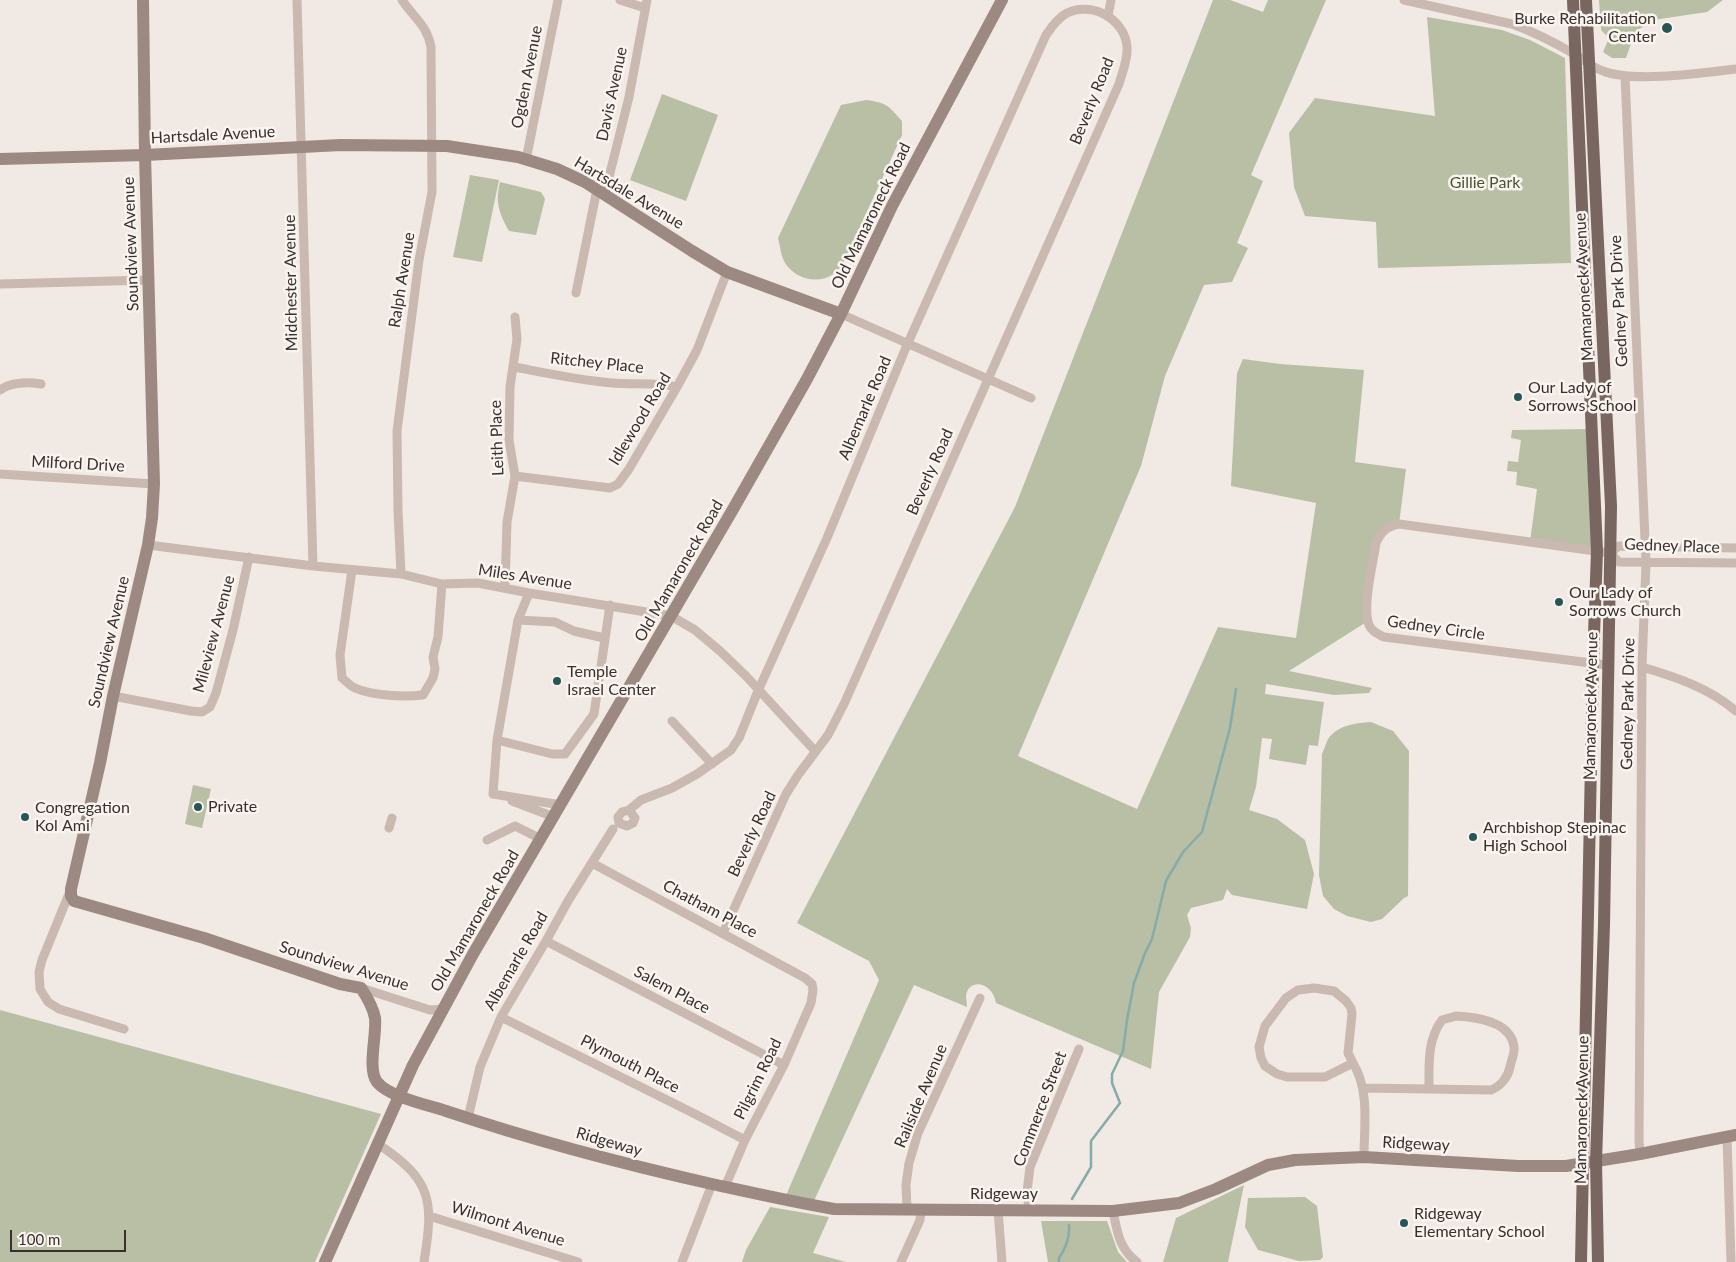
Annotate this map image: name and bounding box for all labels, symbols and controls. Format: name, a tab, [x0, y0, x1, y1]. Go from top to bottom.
place label: Burke Rehabilitation Center	[1514, 9, 1656, 47]
marker: Burke Rehabilitation Center	[1660, 21, 1674, 35]
street label: Ogden Avenue	[508, 24, 546, 130]
street label: Davis Avenue	[593, 45, 631, 143]
street label: Beverly Road	[1066, 55, 1118, 147]
street label: Hartsdale Avenue	[150, 122, 276, 148]
street label: Old Mamaroneck Road	[827, 140, 915, 292]
street label: Hartsdale Avenue	[571, 153, 687, 233]
park label: Gillie Park	[1450, 173, 1520, 193]
street label: Soundview Avenue	[119, 176, 143, 312]
street label: Mamaroneck Avenue	[1571, 212, 1597, 362]
street label: Midchester Avenue	[280, 215, 302, 351]
street label: Ralph Avenue	[385, 231, 419, 329]
street label: Gedney Park Drive	[1606, 235, 1632, 367]
street label: Ritchey Place	[549, 349, 645, 377]
street label: Albemarle Road	[835, 353, 895, 463]
street label: Idlewood Road	[605, 369, 675, 469]
place label: Our Lady of Sorrows School	[1528, 378, 1637, 416]
marker: Our Lady of Sorrows School	[1512, 391, 1524, 403]
street label: Leith Place	[486, 400, 508, 476]
street label: Beverly Road	[902, 426, 958, 518]
street label: Milford Drive	[31, 452, 125, 476]
street label: Old Mamaroneck Road	[631, 497, 727, 645]
street label: Gedney Place	[1624, 535, 1720, 557]
street label: Miles Avenue	[477, 560, 573, 594]
street label: Mileview Avenue	[189, 573, 239, 695]
street label: Soundview Avenue	[85, 574, 133, 710]
place label: Our Lady of Sorrows Church	[1569, 583, 1681, 621]
marker: Our Lady of Sorrows Church	[1553, 596, 1565, 608]
street label: Gedney Circle	[1386, 612, 1486, 644]
street label: Mamaroneck Avenue	[1580, 632, 1602, 780]
street label: Gedney Park Drive	[1617, 638, 1639, 770]
place label: Temple Israel Center	[567, 662, 656, 700]
marker: Temple Israel Center	[551, 675, 563, 687]
street label: Beverly Road	[724, 788, 780, 880]
place label: Private	[208, 797, 257, 817]
place label: Congregation Kol Ami	[35, 798, 130, 836]
marker: Private	[192, 801, 204, 813]
marker: Congregation Kol Ami	[19, 811, 31, 823]
place label: Archbishop Stepinac High School	[1483, 818, 1626, 856]
marker: Archbishop Stepinac High School	[1467, 831, 1479, 843]
street label: Old Mamaroneck Road	[427, 847, 523, 995]
street label: Chatham Place	[659, 876, 761, 942]
street label: Albemarle Road	[480, 908, 552, 1014]
street label: Soundview Avenue	[277, 937, 411, 995]
street label: Salem Place	[631, 962, 713, 1018]
street label: Plymouth Place	[577, 1031, 683, 1097]
street label: Pilgrim Road	[730, 1035, 786, 1123]
street label: Mamaroneck Avenue	[1571, 1036, 1593, 1184]
street label: Railside Avenue	[891, 1041, 951, 1151]
street label: Commerce Street	[1009, 1049, 1071, 1169]
street label: Ridgeway	[574, 1123, 644, 1161]
street label: Ridgeway	[1382, 1133, 1450, 1155]
street label: Ridgeway	[970, 1184, 1038, 1204]
street label: Wilmont Avenue	[449, 1198, 567, 1250]
place label: Ridgeway Elementary School	[1414, 1204, 1545, 1242]
marker: Ridgeway Elementary School	[1398, 1217, 1410, 1229]
scale bar	[12, 1220, 129, 1252]
text: 100 m	[18, 1230, 60, 1248]

